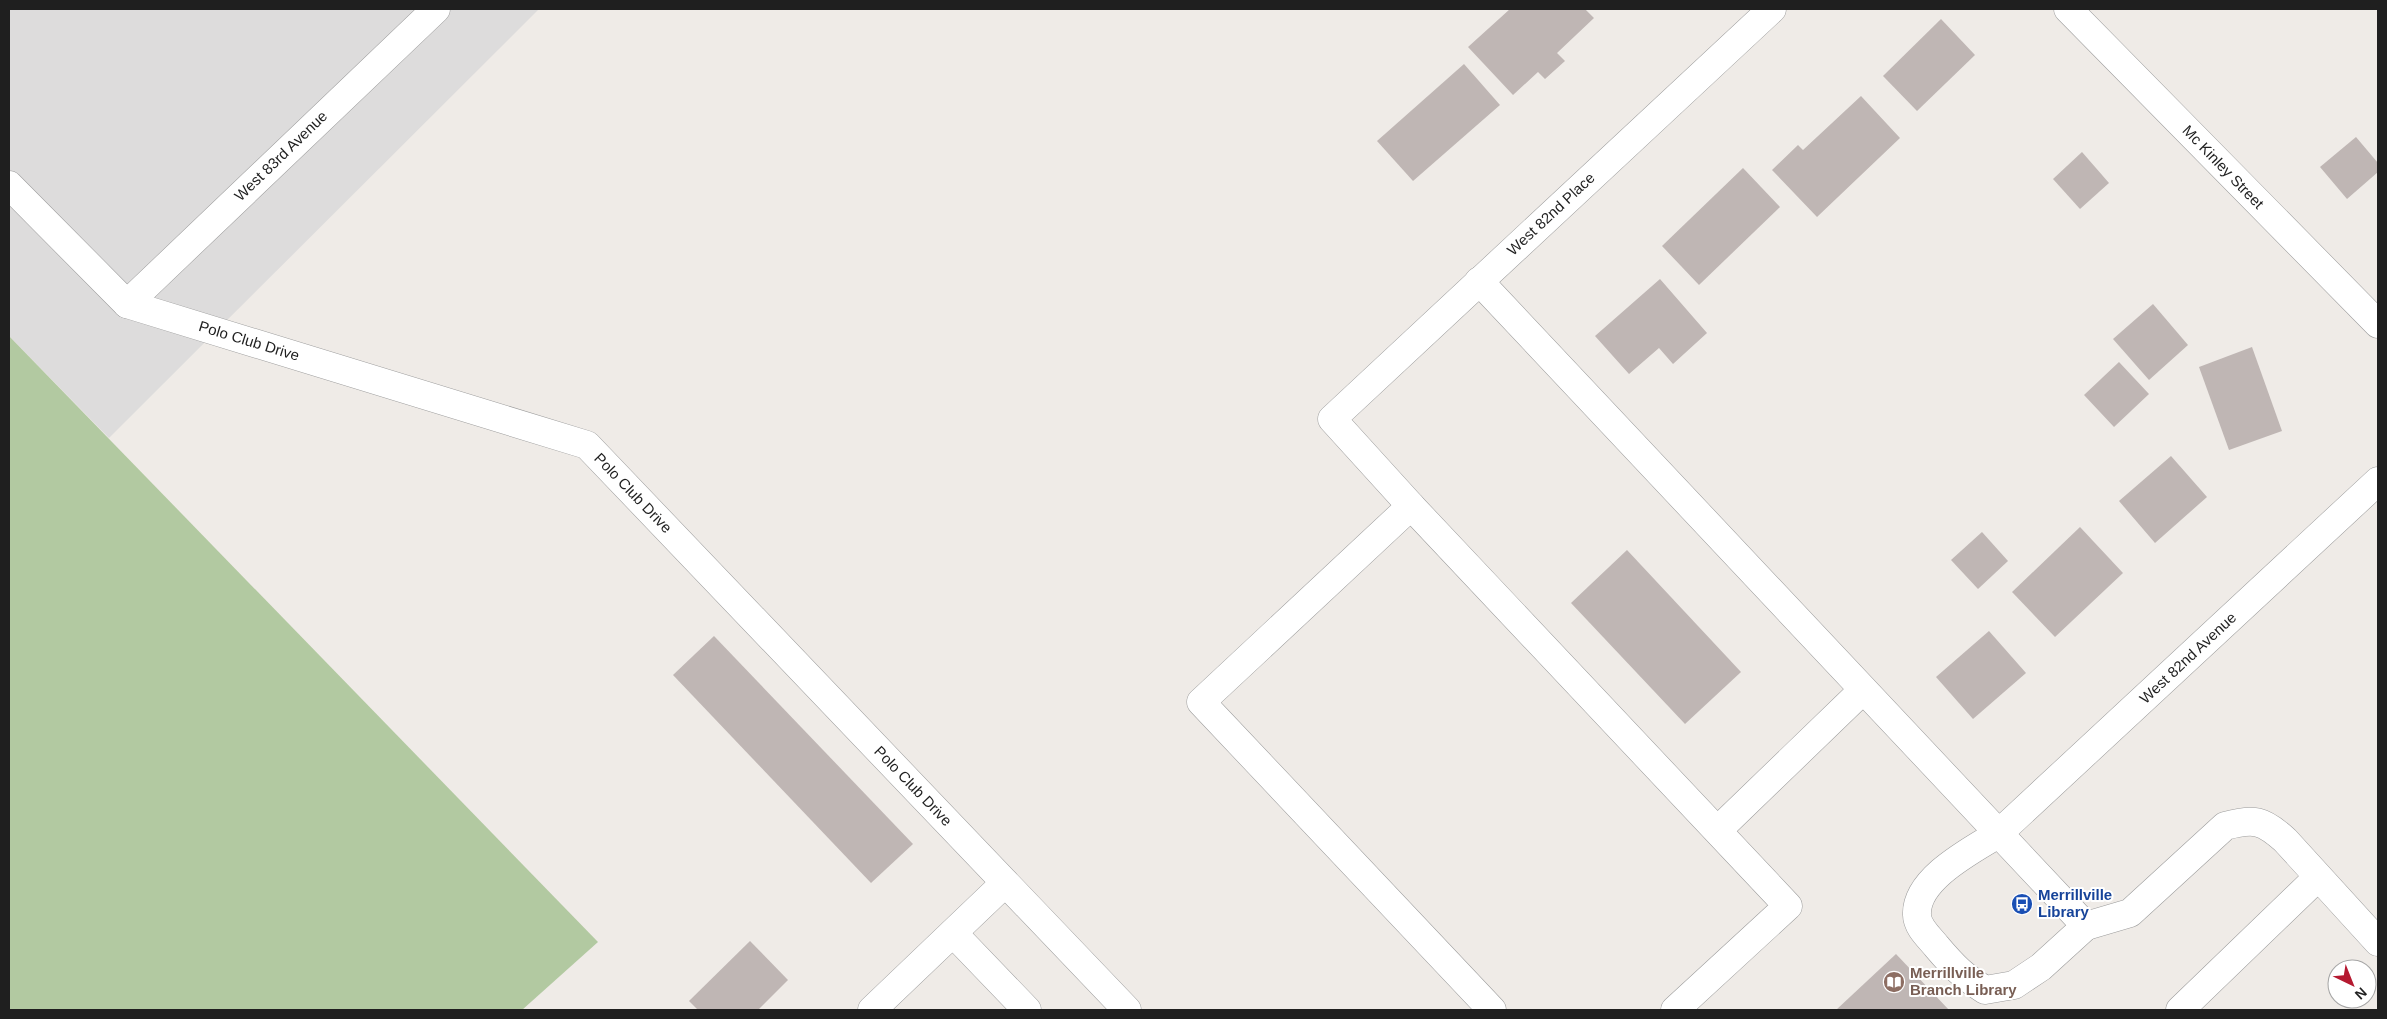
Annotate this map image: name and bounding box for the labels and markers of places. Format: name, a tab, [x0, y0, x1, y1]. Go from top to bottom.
place label: Merrillville Library	[2038, 886, 2112, 920]
bus stop icon: Merrillville Library	[2010, 892, 2034, 916]
place label: Merrillville Branch Library	[1910, 964, 2017, 998]
library icon: Merrillville Branch Library	[1882, 970, 1906, 994]

